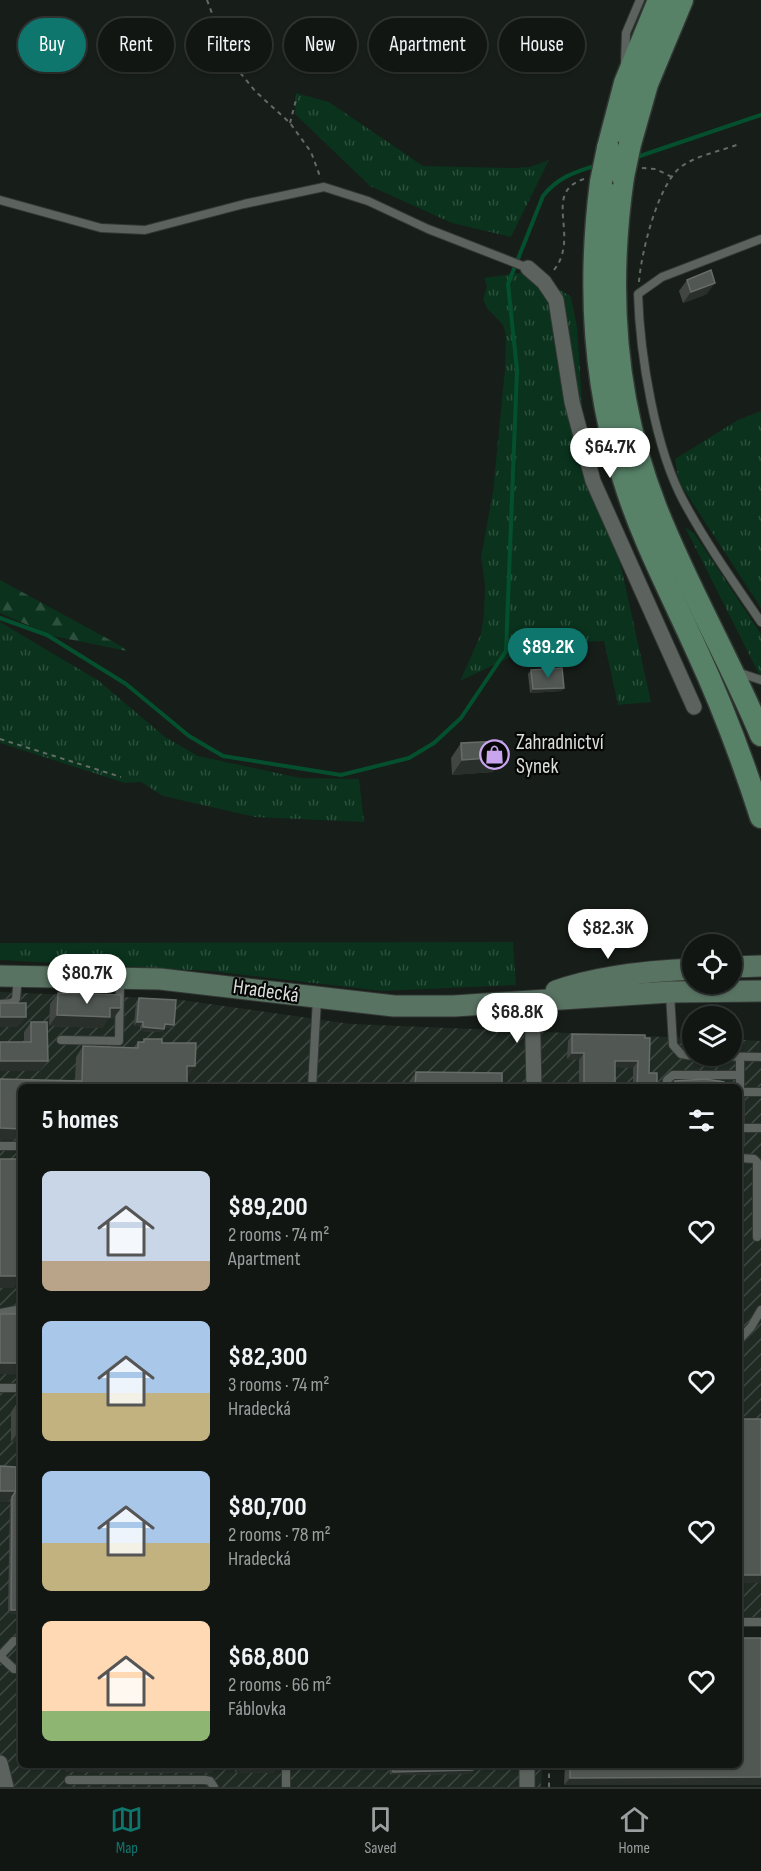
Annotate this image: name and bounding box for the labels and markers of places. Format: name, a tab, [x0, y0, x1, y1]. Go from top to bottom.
pin: $64.7K	[561, 428, 659, 479]
pin: $89.2K	[499, 628, 597, 679]
place label: Zahradnictví Synek	[516, 730, 604, 779]
shop icon: Zahradnictví Synek	[479, 738, 511, 770]
pin: $82.3K	[559, 909, 657, 960]
pin: $80.7K	[38, 954, 136, 1005]
pin: $68.8K	[468, 993, 566, 1044]

